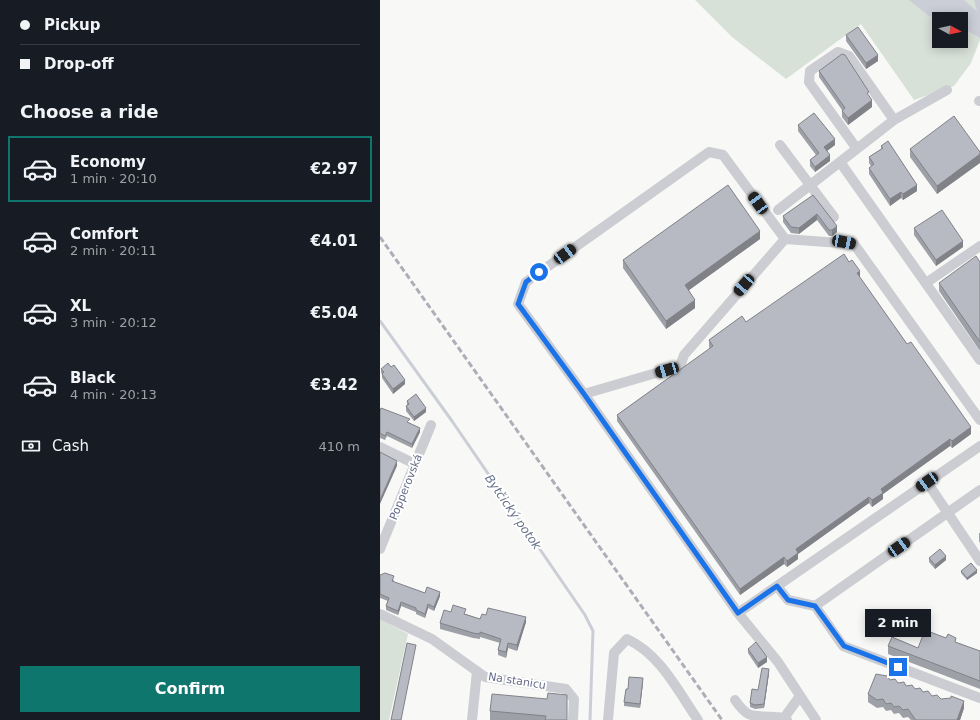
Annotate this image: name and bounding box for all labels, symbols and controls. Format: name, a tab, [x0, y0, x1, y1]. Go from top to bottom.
north arrow	[932, 12, 968, 48]
map controls	[932, 12, 968, 48]
text: Pickup	[44, 16, 100, 34]
text: Drop-off	[44, 55, 114, 73]
text: Choose a ride	[20, 101, 159, 122]
icon: car	[22, 151, 58, 187]
text: Economy	[70, 153, 146, 171]
text: €2.97	[311, 160, 358, 178]
text: 1 min · 20:10	[70, 171, 157, 186]
car	[746, 190, 770, 216]
icon: car	[22, 223, 58, 259]
text: Comfort	[70, 225, 138, 243]
text: €4.01	[311, 232, 358, 250]
car	[831, 234, 857, 250]
car	[552, 242, 578, 266]
text: 2 min · 20:11	[70, 243, 157, 258]
route start	[530, 263, 548, 281]
car	[732, 272, 756, 298]
icon: car	[22, 295, 58, 331]
text: XL	[70, 297, 91, 315]
text: €5.04	[311, 304, 358, 322]
text: 3 min · 20:12	[70, 315, 157, 330]
car	[654, 361, 680, 379]
icon: car	[22, 367, 58, 403]
text: Black	[70, 369, 116, 387]
text: €3.42	[311, 376, 358, 394]
text: 4 min · 20:13	[70, 387, 157, 402]
icon: cash	[20, 435, 42, 457]
text: Cash	[52, 437, 89, 455]
text: 410 m	[318, 439, 360, 454]
street label: Popperovská	[387, 452, 425, 522]
car	[914, 470, 940, 494]
water label: Bytčický potok	[482, 472, 545, 553]
car	[886, 535, 912, 559]
callout: 2 min	[865, 609, 931, 637]
text: 2 min	[878, 615, 918, 630]
route end	[889, 658, 907, 676]
button: Confirm	[20, 666, 360, 712]
street label: Na stanicu	[487, 670, 547, 692]

